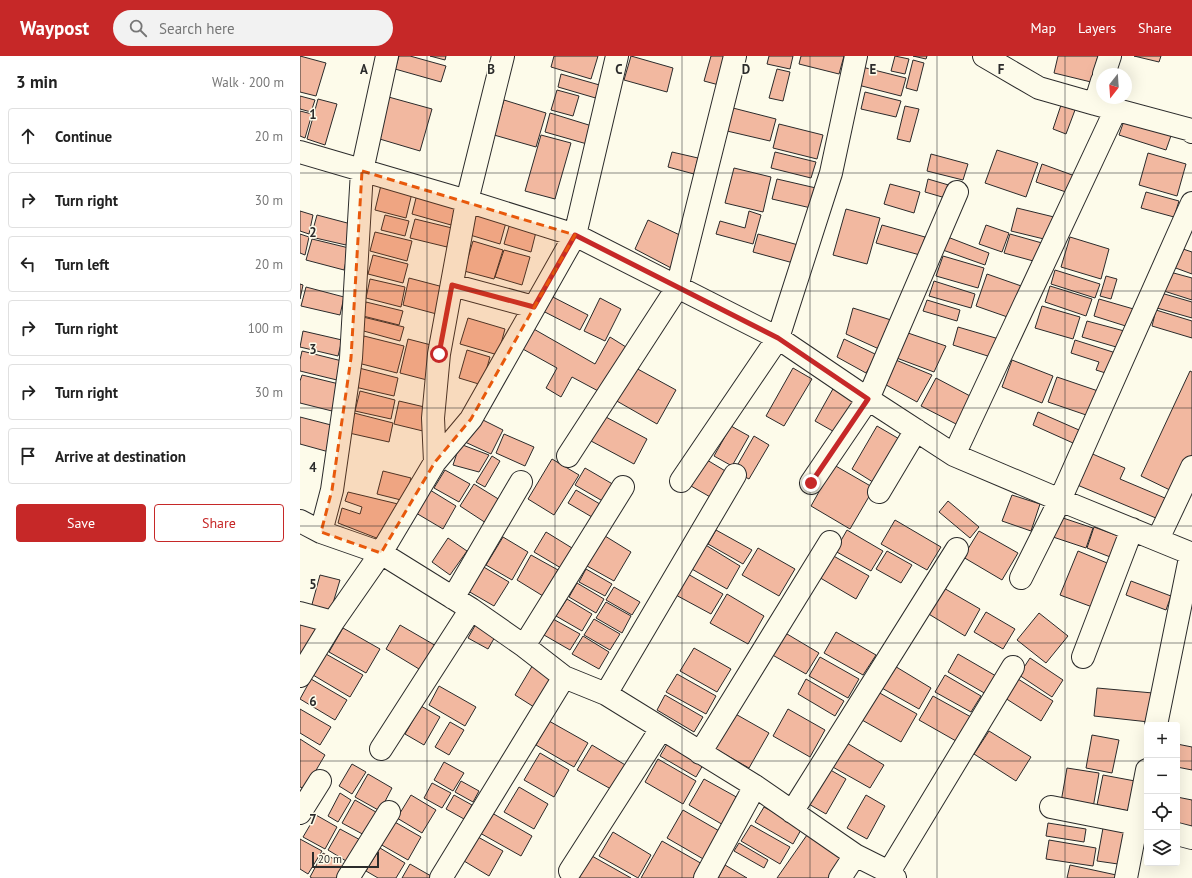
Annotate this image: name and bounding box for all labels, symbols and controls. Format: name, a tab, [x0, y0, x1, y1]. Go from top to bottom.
search box	[113, 10, 393, 46]
text: Waypost	[20, 16, 89, 40]
icon: search	[127, 17, 149, 39]
text: Search here	[159, 19, 235, 38]
text: Map	[1030, 19, 1056, 37]
text: Layers	[1078, 19, 1116, 37]
text: Share	[1138, 19, 1172, 37]
text: A	[360, 61, 368, 78]
text: B	[487, 61, 495, 78]
text: C	[615, 61, 623, 78]
text: D	[742, 61, 750, 78]
text: E	[870, 61, 877, 78]
text: F	[998, 61, 1005, 78]
north arrow	[1096, 68, 1132, 104]
text: 3 min	[16, 71, 57, 93]
text: Walk · 200 m	[212, 74, 284, 91]
text: 1	[309, 106, 317, 123]
icon: ahead	[17, 125, 39, 147]
text: Continue	[55, 127, 112, 146]
text: 20 m	[255, 128, 283, 145]
icon: right	[17, 189, 39, 211]
text: Turn right	[55, 191, 118, 210]
text: 30 m	[255, 192, 283, 209]
text: 2	[309, 224, 317, 241]
icon: left	[17, 253, 39, 275]
text: Turn left	[55, 255, 109, 274]
text: 20 m	[255, 256, 283, 273]
icon: right	[17, 317, 39, 339]
text: Turn right	[55, 319, 118, 338]
text: 100 m	[248, 320, 283, 337]
text: 3	[309, 341, 317, 358]
route start	[430, 345, 448, 363]
icon: right	[17, 381, 39, 403]
text: Turn right	[55, 383, 118, 402]
text: 30 m	[255, 384, 283, 401]
icon: arrive	[17, 445, 39, 467]
text: Arrive at destination	[55, 447, 186, 466]
text: 4	[309, 459, 317, 476]
route end	[802, 474, 820, 492]
button: Save	[16, 504, 146, 542]
button: Share	[154, 504, 284, 542]
text: 5	[309, 576, 317, 593]
text: 6	[309, 693, 317, 710]
map controls	[1144, 722, 1180, 866]
button: +	[1144, 722, 1180, 758]
button: −	[1144, 758, 1180, 794]
button: locate	[1144, 794, 1180, 830]
text: 7	[309, 811, 317, 828]
button: layers	[1144, 830, 1180, 866]
scale bar	[312, 850, 379, 869]
text: 20 m	[318, 852, 342, 866]

